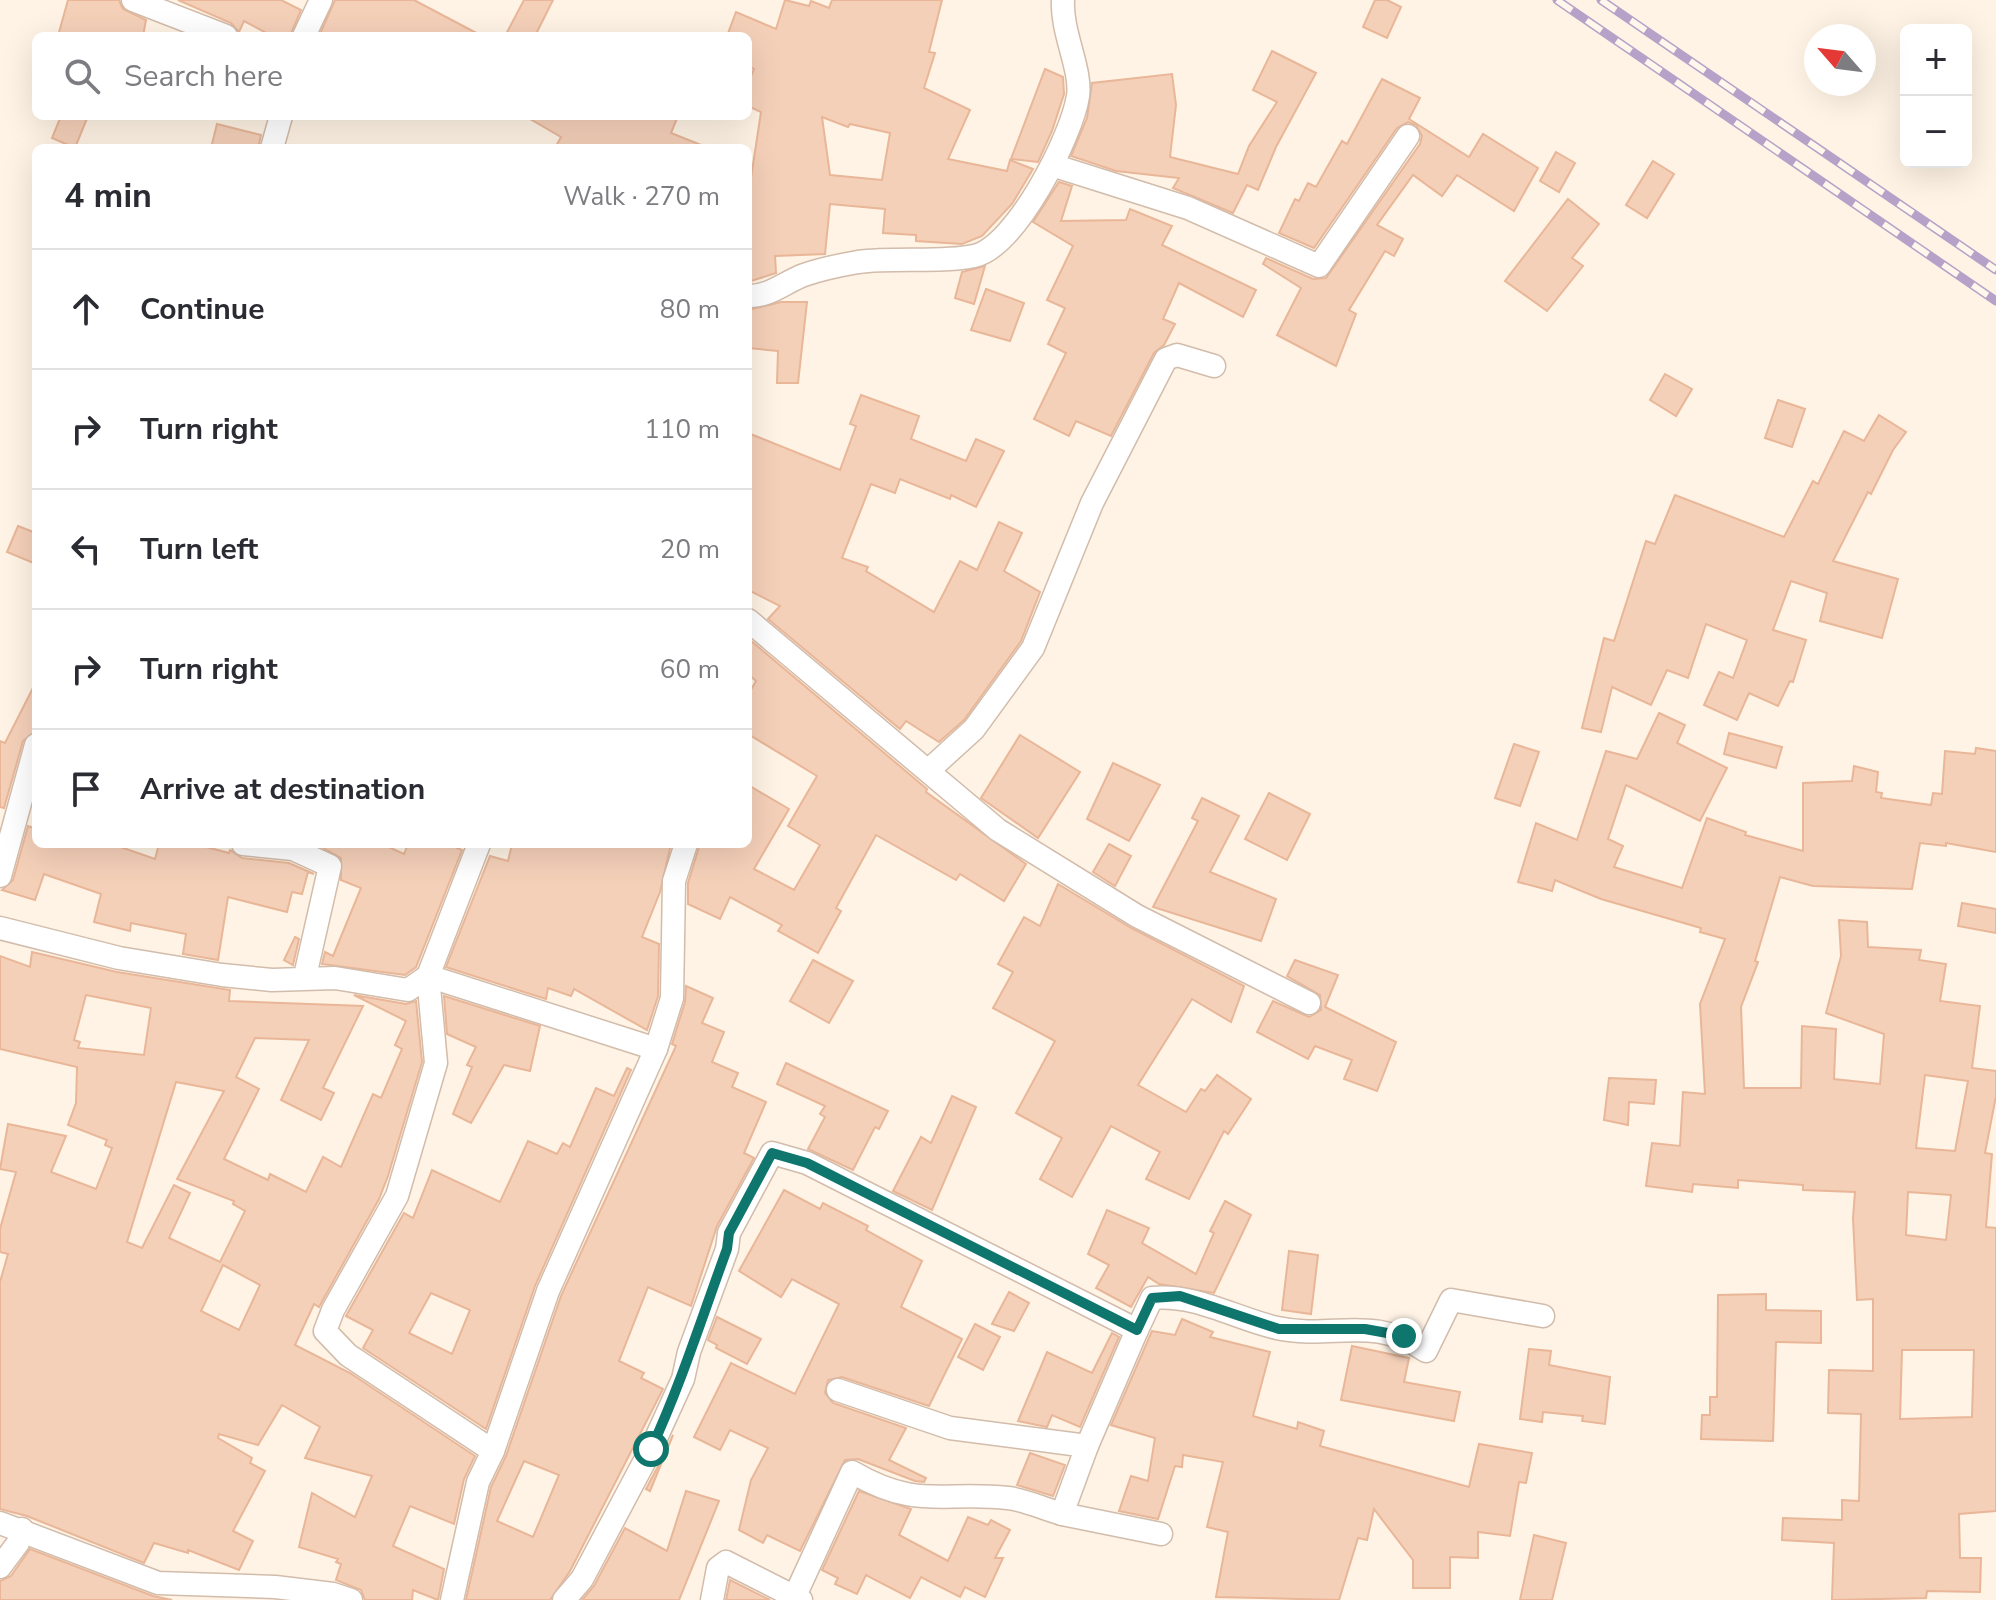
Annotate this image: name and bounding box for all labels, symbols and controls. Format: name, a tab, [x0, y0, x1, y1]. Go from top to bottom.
north arrow	[1804, 24, 1876, 96]
map controls	[1900, 24, 1972, 168]
button: +	[1900, 24, 1972, 96]
search box	[32, 32, 752, 120]
icon: search	[60, 54, 104, 98]
text: Search here	[124, 56, 283, 97]
button: −	[1900, 96, 1972, 168]
text: 4 min	[64, 173, 152, 219]
text: Walk · 270 m	[563, 179, 720, 214]
icon: ahead	[64, 287, 108, 331]
text: Continue	[140, 289, 265, 330]
text: 80 m	[660, 292, 720, 327]
icon: right	[64, 407, 108, 451]
text: Turn right	[140, 409, 278, 450]
text: 110 m	[644, 412, 720, 447]
icon: left	[64, 527, 108, 571]
text: Turn left	[140, 529, 258, 570]
text: 20 m	[660, 532, 720, 567]
icon: right	[64, 647, 108, 691]
text: Turn right	[140, 649, 278, 690]
text: 60 m	[660, 652, 720, 687]
icon: arrive	[64, 767, 108, 811]
text: Arrive at destination	[140, 769, 425, 810]
route end	[1386, 1318, 1422, 1354]
route start	[633, 1431, 669, 1467]

